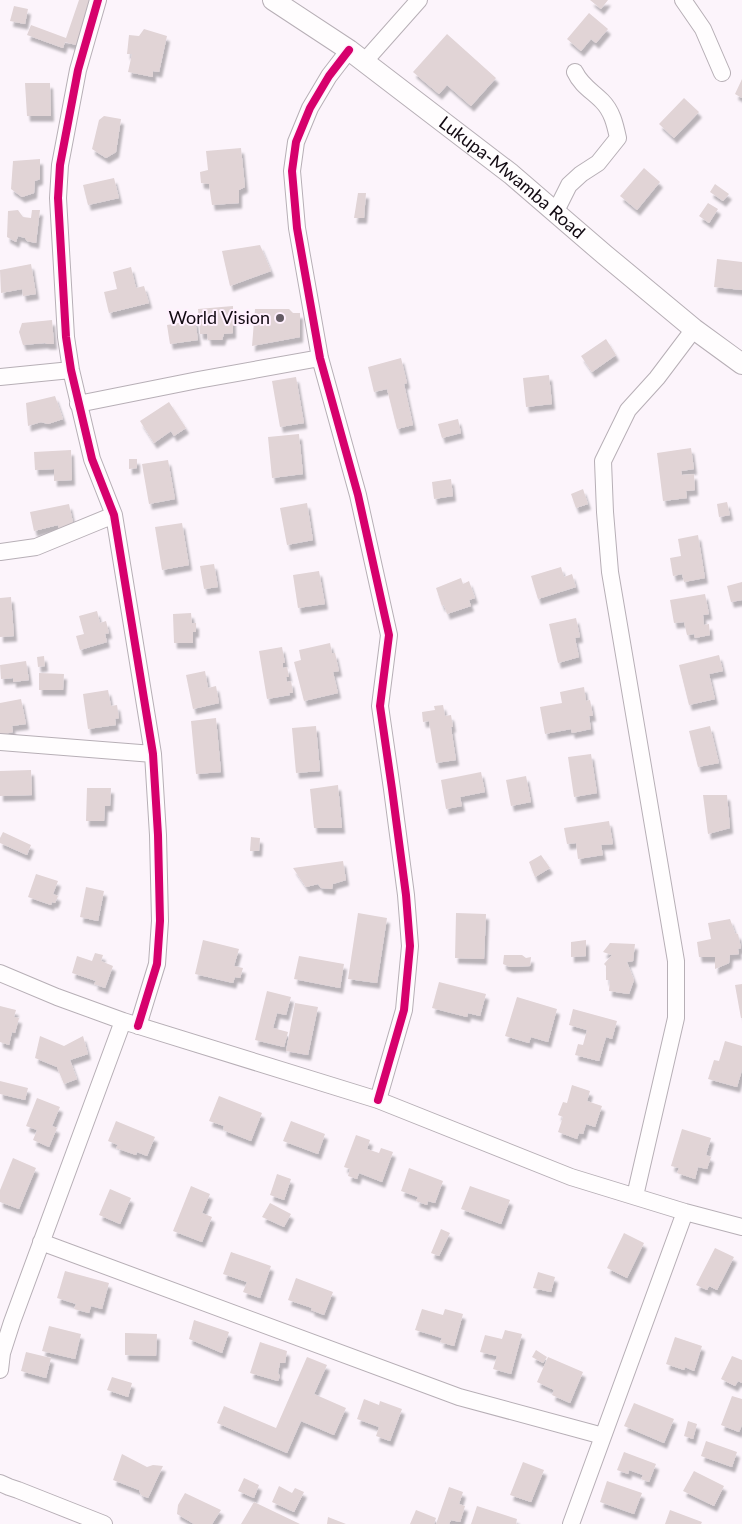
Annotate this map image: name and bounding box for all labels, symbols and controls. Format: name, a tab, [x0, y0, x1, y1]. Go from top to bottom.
street label: Lukupa-Mwamba Road	[435, 111, 590, 243]
place label: World Vision	[168, 306, 270, 328]
marker: World Vision	[274, 312, 286, 324]

